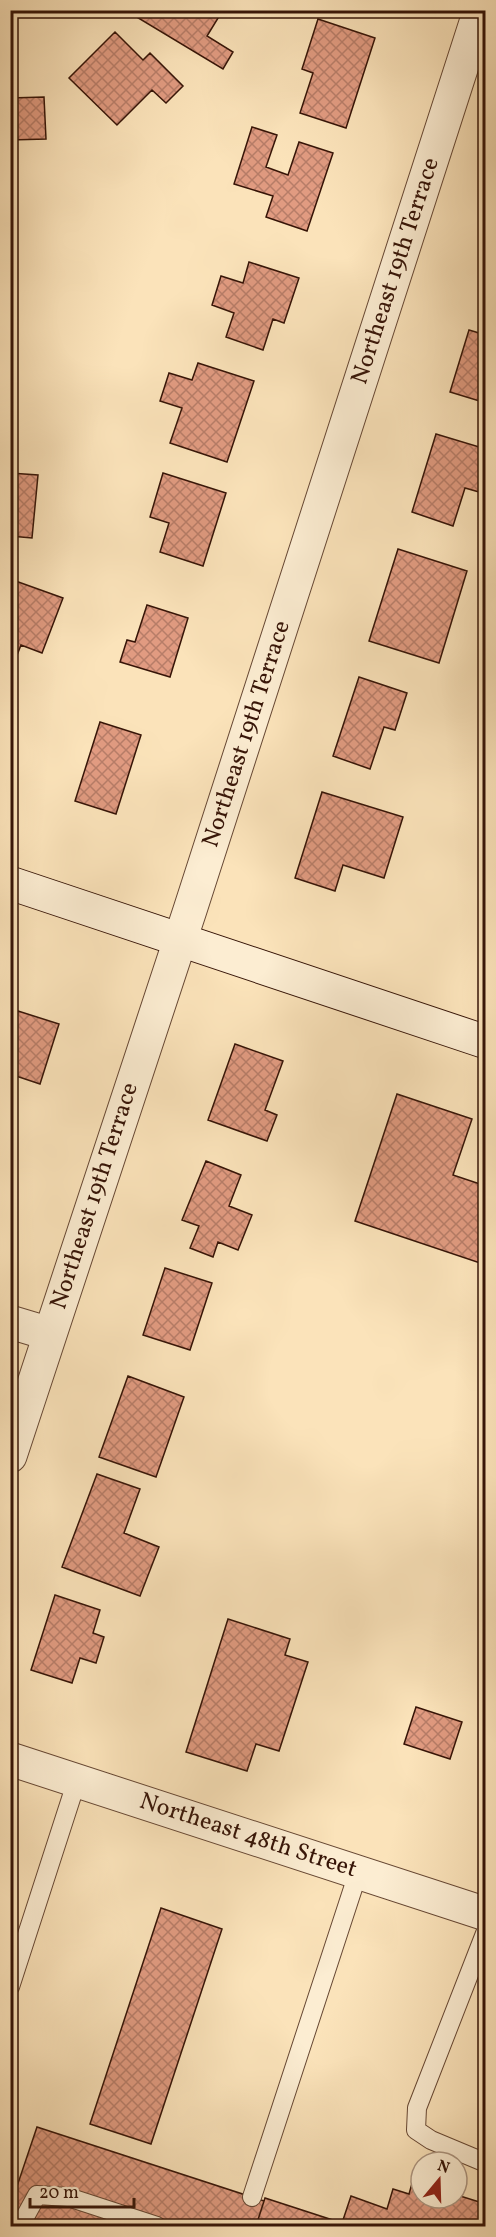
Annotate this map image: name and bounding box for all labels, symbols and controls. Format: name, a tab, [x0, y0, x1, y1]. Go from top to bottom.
street label: Northeast 19th Terrace	[343, 153, 449, 389]
street label: Northeast 19th Terrace	[194, 616, 300, 852]
street label: Northeast 19th Terrace	[42, 1078, 148, 1314]
street label: Northeast 48th Street	[135, 1785, 361, 1887]
north arrow	[409, 2150, 469, 2210]
text: N	[434, 2155, 453, 2180]
scale bar	[30, 2171, 134, 2209]
text: 20 m	[39, 2181, 79, 2206]

